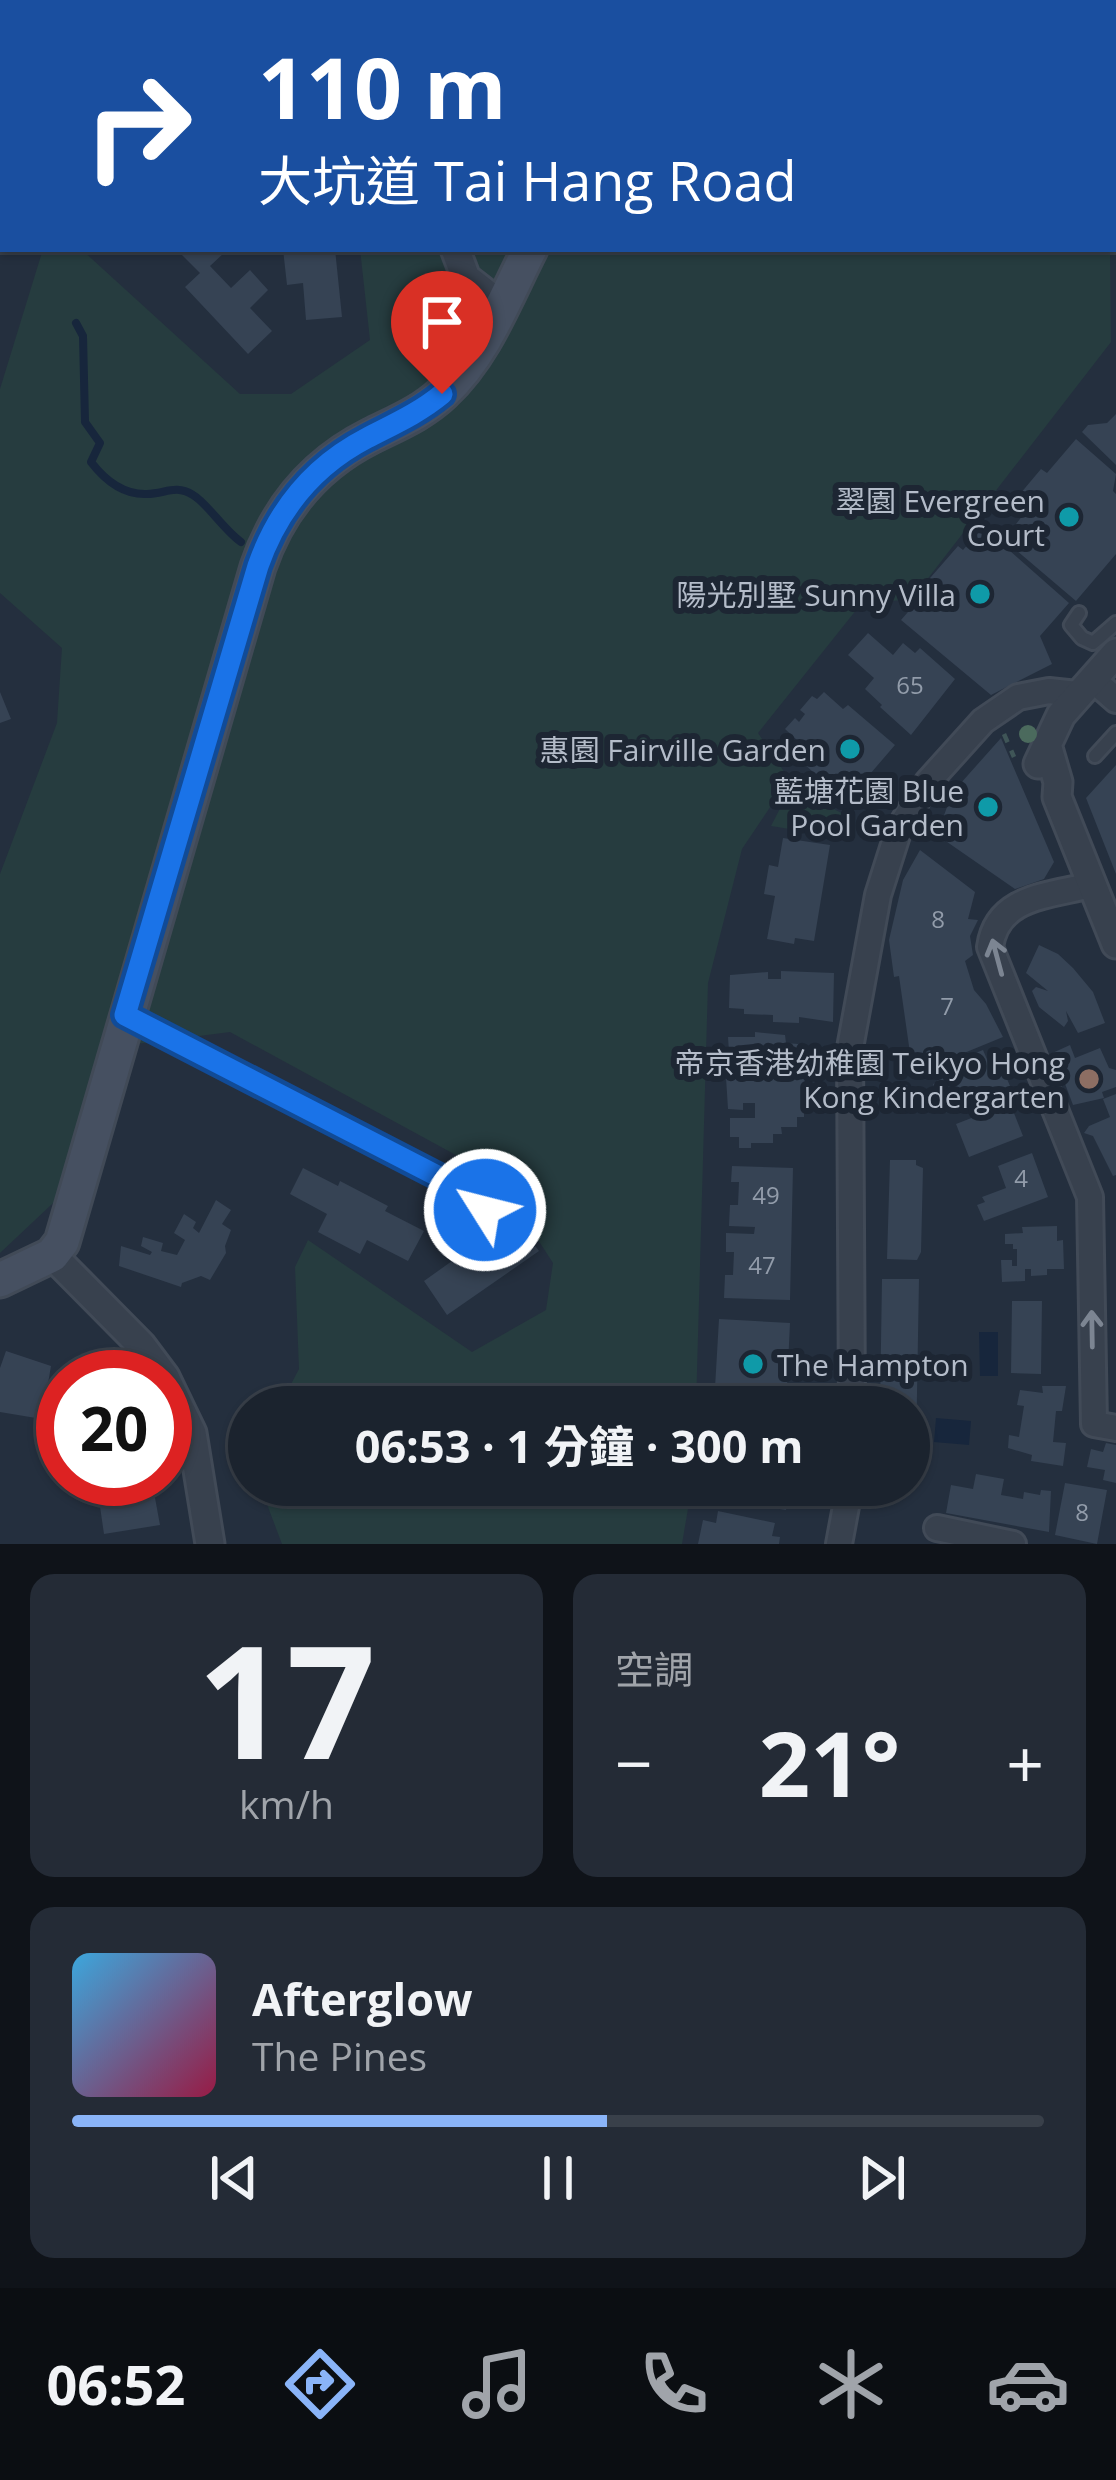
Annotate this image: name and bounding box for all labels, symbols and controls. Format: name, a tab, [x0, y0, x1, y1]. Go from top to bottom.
text: 110 m	[258, 29, 506, 144]
icon: right	[60, 48, 216, 204]
text: 大坑道 Tai Hang Road	[258, 143, 797, 217]
pin	[391, 271, 493, 394]
icon: arrive	[409, 289, 475, 355]
place label: 翠園 Evergreen Court	[836, 480, 1045, 555]
marker: 翠園 Evergreen Court	[1056, 504, 1082, 530]
place label: 陽光別墅 Sunny Villa	[676, 574, 956, 615]
marker: 陽光別墅 Sunny Villa	[967, 581, 993, 607]
house number: 65	[896, 668, 924, 701]
place label: 惠園 Fairville Garden	[540, 729, 826, 770]
marker: 惠園 Fairville Garden	[837, 736, 863, 762]
place label: 藍塘花園 Blue Pool Garden	[774, 770, 964, 845]
marker: 藍塘花園 Blue Pool Garden	[975, 794, 1001, 820]
house number: 8	[931, 902, 945, 935]
one-way arrow	[984, 939, 1006, 977]
house number: 7	[940, 989, 954, 1022]
place label: 帝京香港幼稚園 Teikyo Hong Kong Kindergarten	[675, 1042, 1065, 1117]
marker: 帝京香港幼稚園 Teikyo Hong Kong Kindergarten	[1076, 1066, 1102, 1092]
position arrow	[422, 1147, 548, 1273]
house number: 4	[1014, 1161, 1028, 1194]
house number: 49	[752, 1178, 780, 1211]
house number: 47	[748, 1248, 776, 1281]
one-way arrow	[1081, 1310, 1104, 1349]
place label: The Hampton	[777, 1344, 969, 1385]
speed limit sign: 20	[36, 1350, 192, 1506]
marker: The Hampton	[740, 1351, 766, 1377]
text: 06:53 · 1 分鐘 · 300 m	[355, 1415, 803, 1476]
house number: 8	[1075, 1495, 1089, 1528]
text: 17	[197, 1592, 376, 1805]
text: 空調	[615, 1642, 693, 1695]
text: 21°	[759, 1701, 900, 1823]
text: −	[615, 1717, 653, 1807]
text: +	[1006, 1717, 1044, 1807]
text: km/h	[239, 1777, 334, 1830]
text: Afterglow	[252, 1968, 473, 2029]
text: The Pines	[252, 2029, 427, 2082]
icon: previous	[201, 2145, 267, 2211]
icon: pause	[525, 2145, 591, 2211]
icon: next	[849, 2145, 915, 2211]
icon: directions	[278, 2342, 362, 2426]
icon: music	[455, 2342, 539, 2426]
icon: phone	[632, 2342, 716, 2426]
icon: climate	[809, 2342, 893, 2426]
icon: car	[986, 2342, 1070, 2426]
text: 06:52	[46, 2347, 185, 2421]

